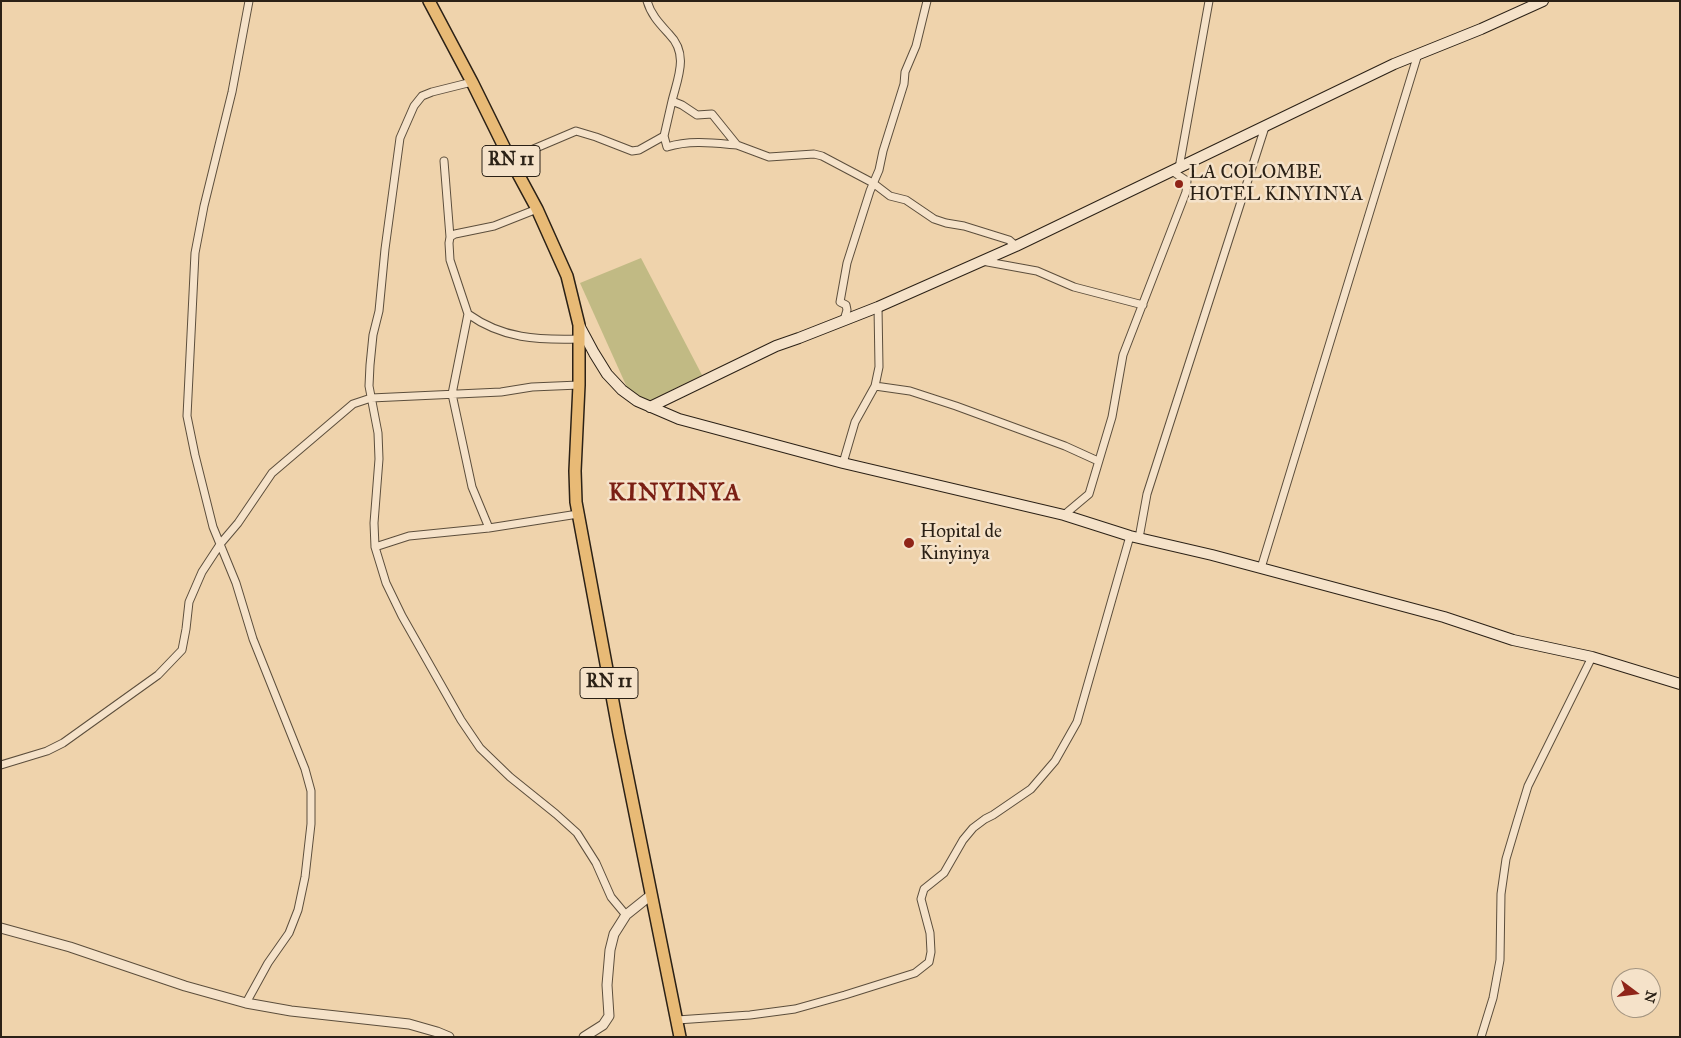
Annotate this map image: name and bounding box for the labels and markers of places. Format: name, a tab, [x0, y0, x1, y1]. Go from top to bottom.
place label: LA COLOMBE HOTEL KINYINYA	[1189, 162, 1363, 206]
marker: LA COLOMBE HOTEL KINYINYA	[1173, 178, 1185, 190]
place label: Hopital de Kinyinya	[920, 521, 1002, 565]
marker: Hopital de Kinyinya	[902, 536, 916, 550]

